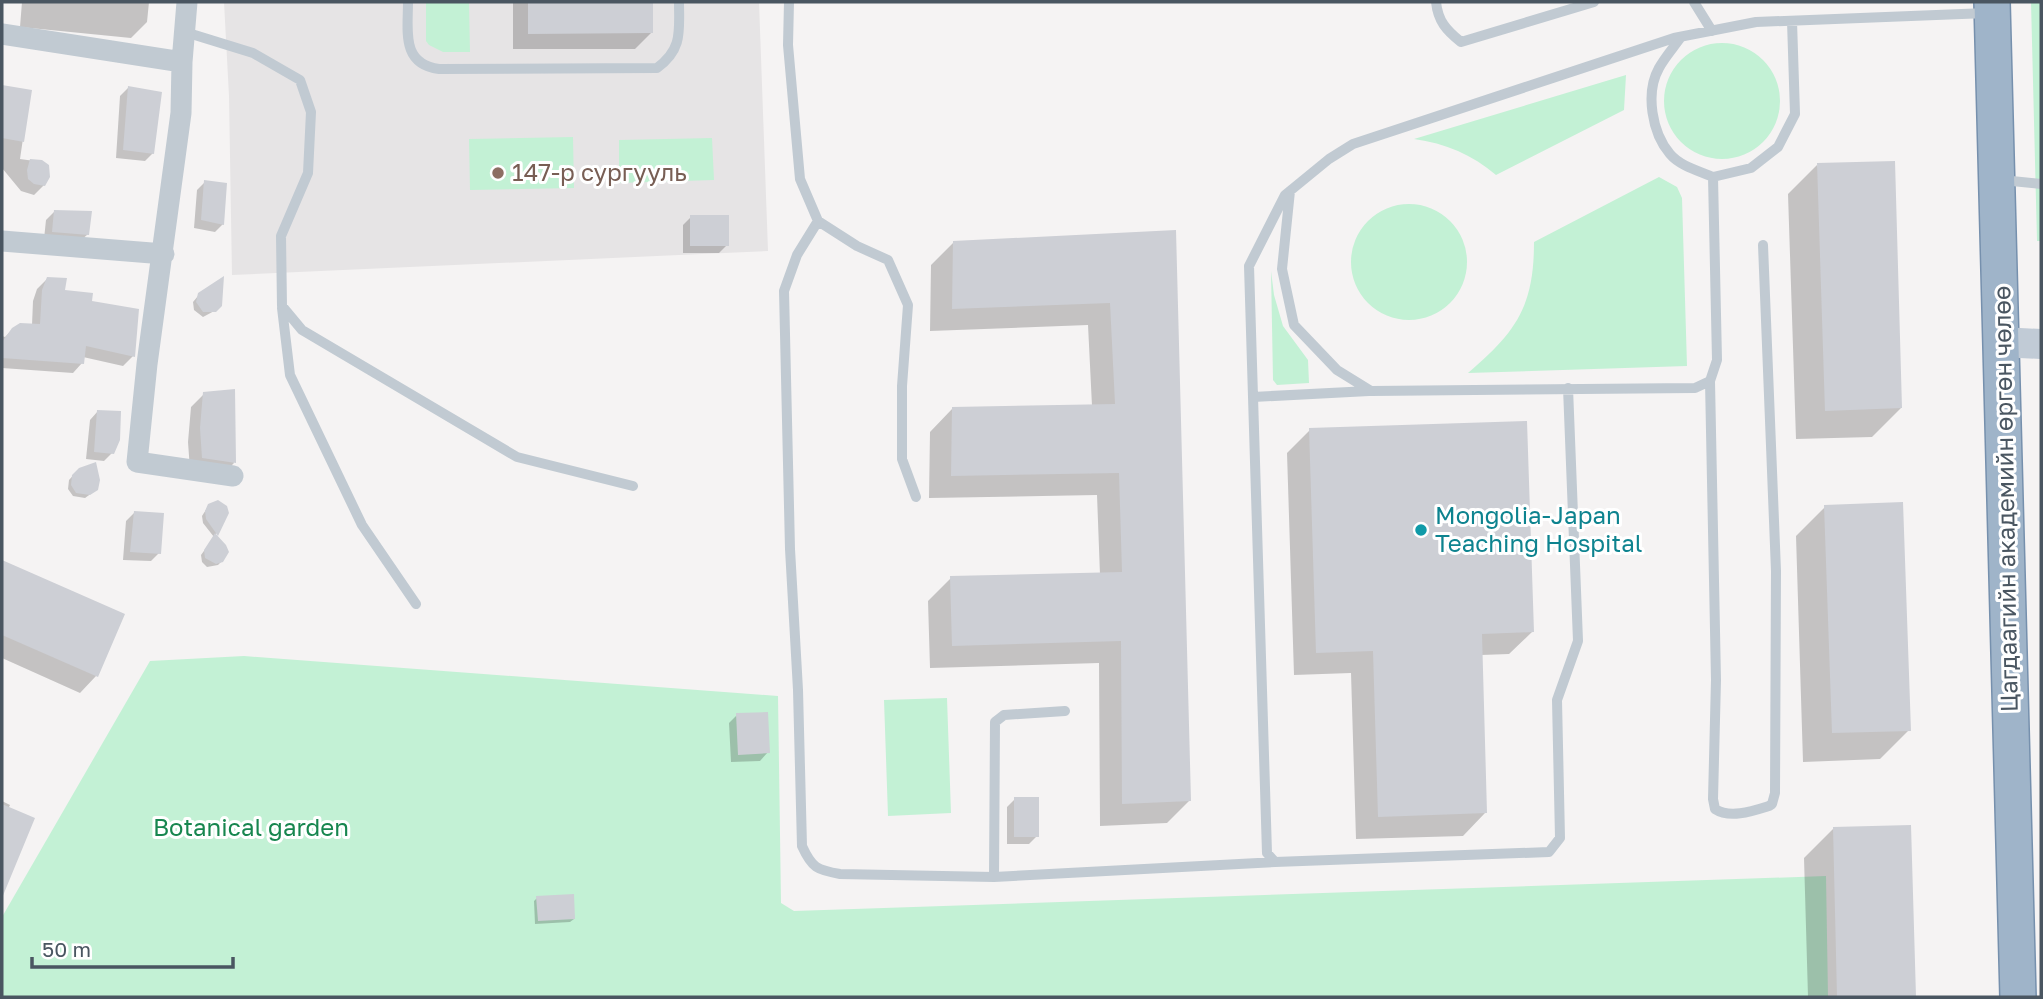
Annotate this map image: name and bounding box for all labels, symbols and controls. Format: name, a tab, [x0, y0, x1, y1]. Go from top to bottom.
place label: 147-р сургууль	[512, 157, 687, 186]
marker: 147-р сургууль	[490, 165, 506, 181]
street label: Цагдаагийн академийн өргөн чөлөө	[1986, 286, 2023, 712]
place label: Mongolia-Japan Teaching Hospital	[1435, 500, 1642, 557]
marker: Mongolia-Japan Teaching Hospital	[1413, 522, 1429, 538]
park label: Botanical garden	[153, 812, 349, 841]
scale bar	[32, 926, 233, 970]
text: 50 m	[42, 936, 91, 962]

